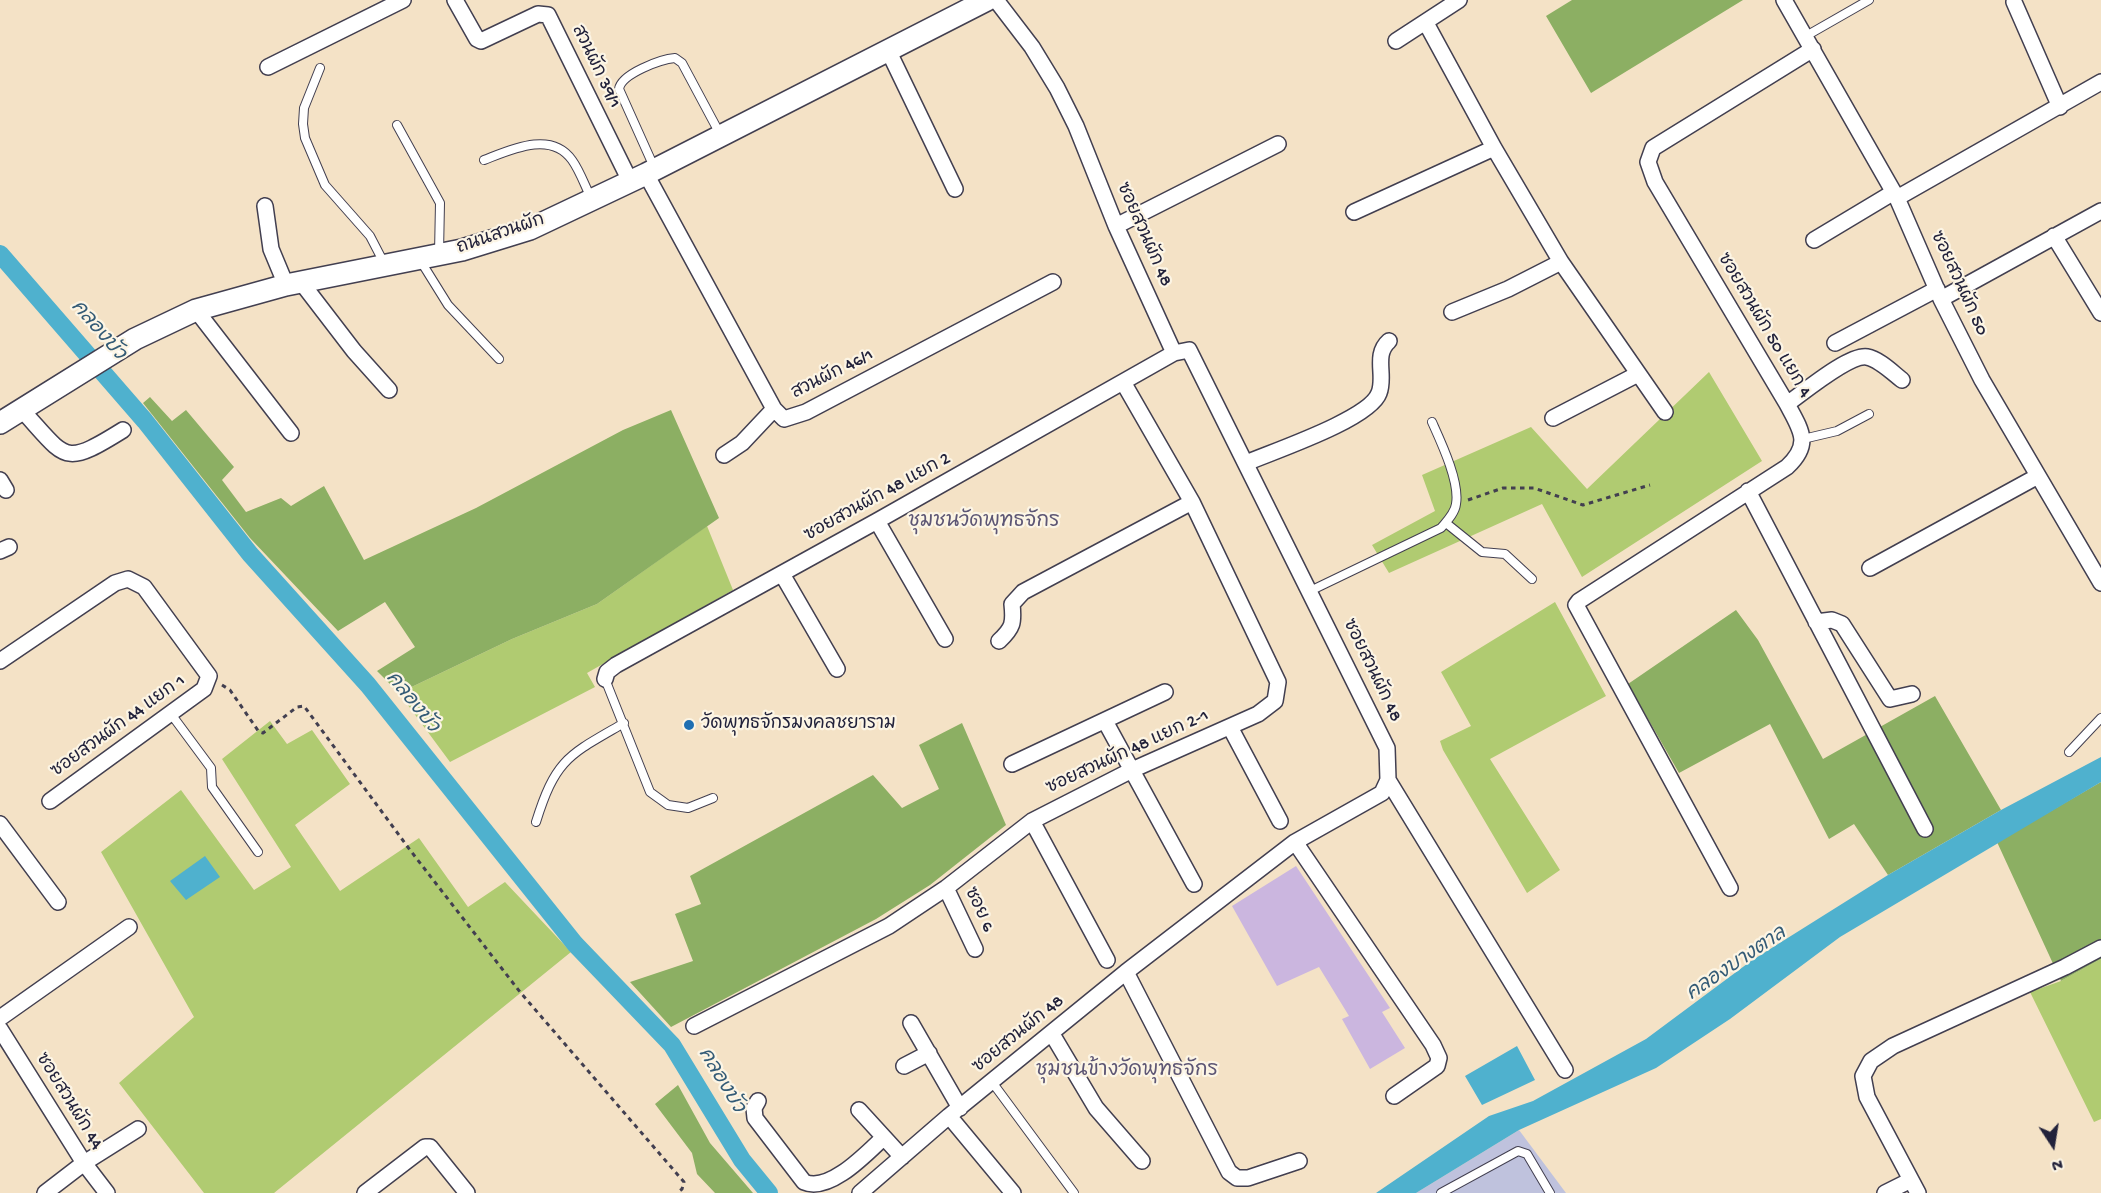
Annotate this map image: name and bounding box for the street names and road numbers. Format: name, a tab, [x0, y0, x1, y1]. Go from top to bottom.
street label: สวนผัก 39/1	[566, 22, 624, 112]
street label: ซอยสวนผัก 48	[1110, 180, 1176, 290]
street label: ถนนสวนผัก	[454, 210, 548, 260]
street label: ซอยสวนผัก 50	[1924, 228, 1992, 340]
street label: ซอยสวนผัก 50 แยก 4	[1711, 250, 1815, 402]
street label: สวนผัก 46/1	[788, 345, 878, 405]
street label: ซอยสวนผัก 48 แยก 2	[801, 449, 955, 547]
street label: ซอยสวนผัก 48	[1337, 616, 1405, 726]
street label: ซอยสวนผัก 44 แยก 1	[48, 671, 190, 783]
street label: ซอยสวนผัก 48 แยก 2-1	[1043, 706, 1213, 800]
street label: ซอย 6	[958, 884, 998, 936]
street label: ซอยสวนผัก 48	[969, 991, 1069, 1079]
street label: ซอยสวนผัก 44	[30, 1050, 106, 1154]

